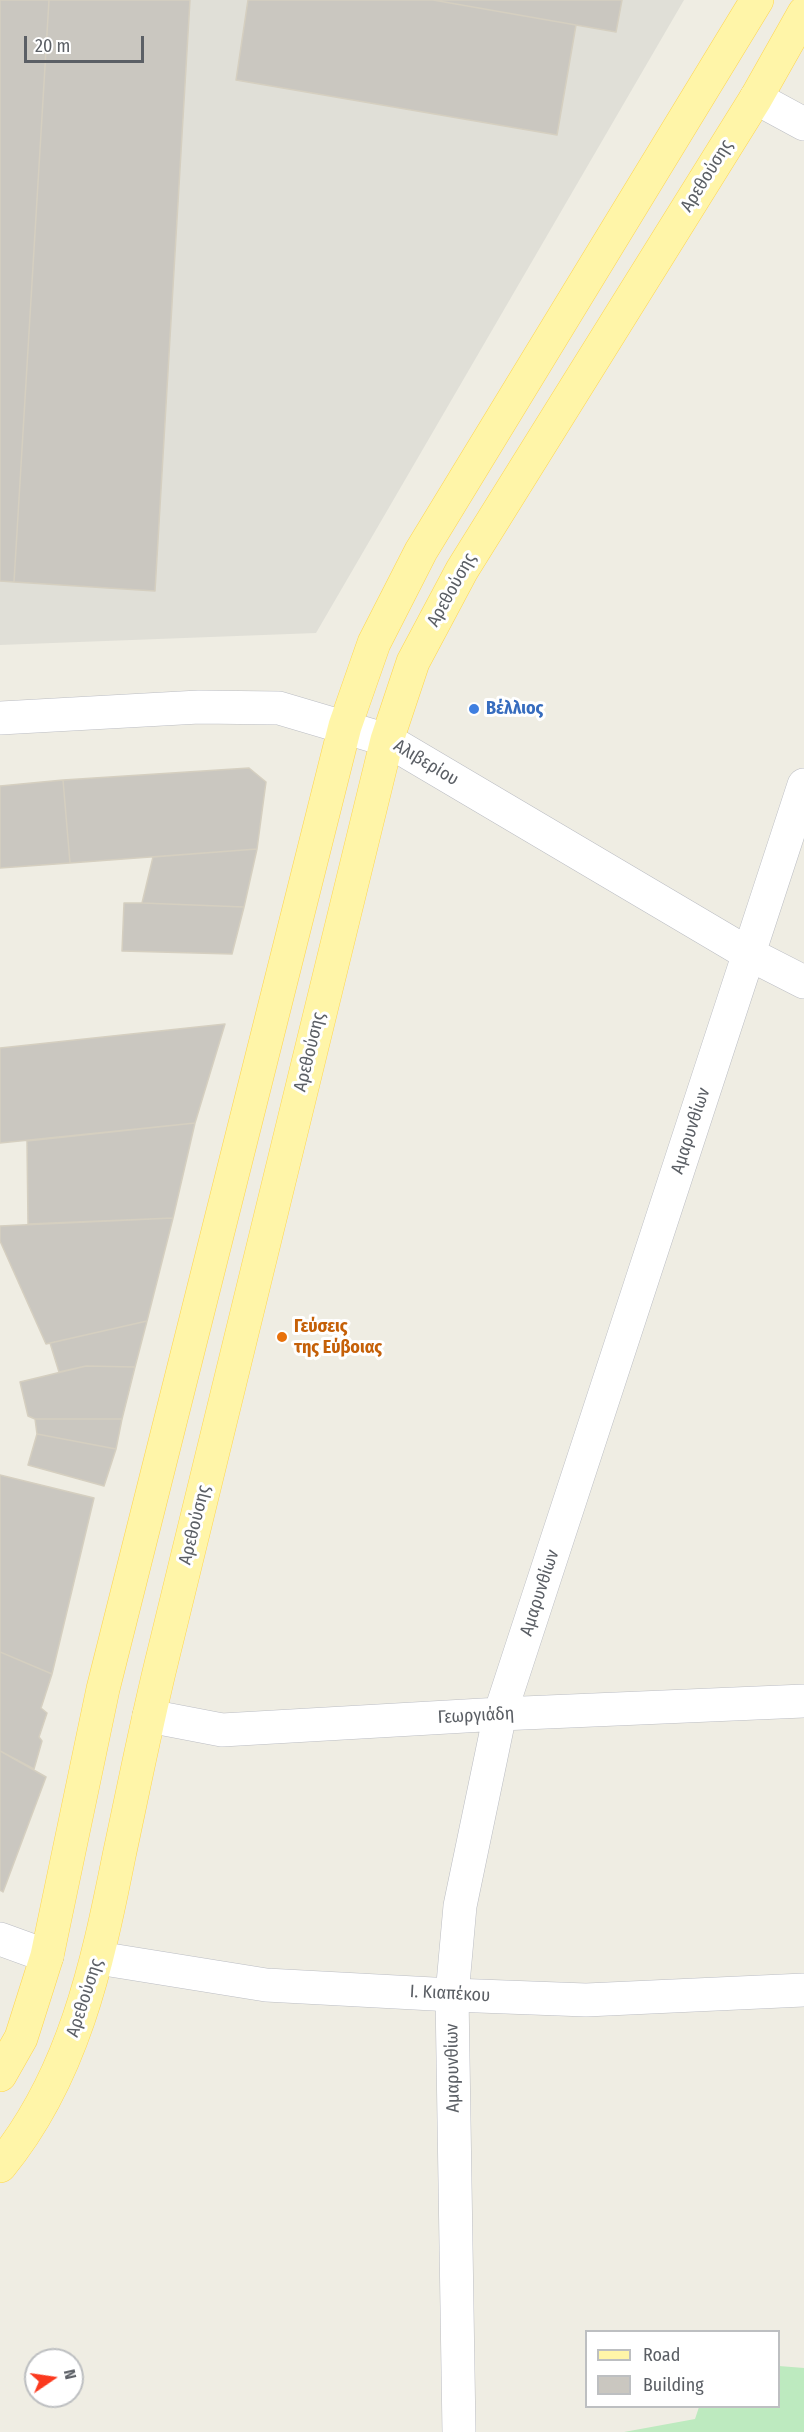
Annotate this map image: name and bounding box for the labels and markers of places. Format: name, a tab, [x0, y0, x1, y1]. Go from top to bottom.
place label: Βέλλιος	[486, 698, 543, 720]
marker: Βέλλιος	[467, 702, 481, 716]
place label: Γεύσεις της Εύβοιας	[294, 1316, 382, 1358]
marker: Γεύσεις της Εύβοιας	[275, 1330, 289, 1344]

